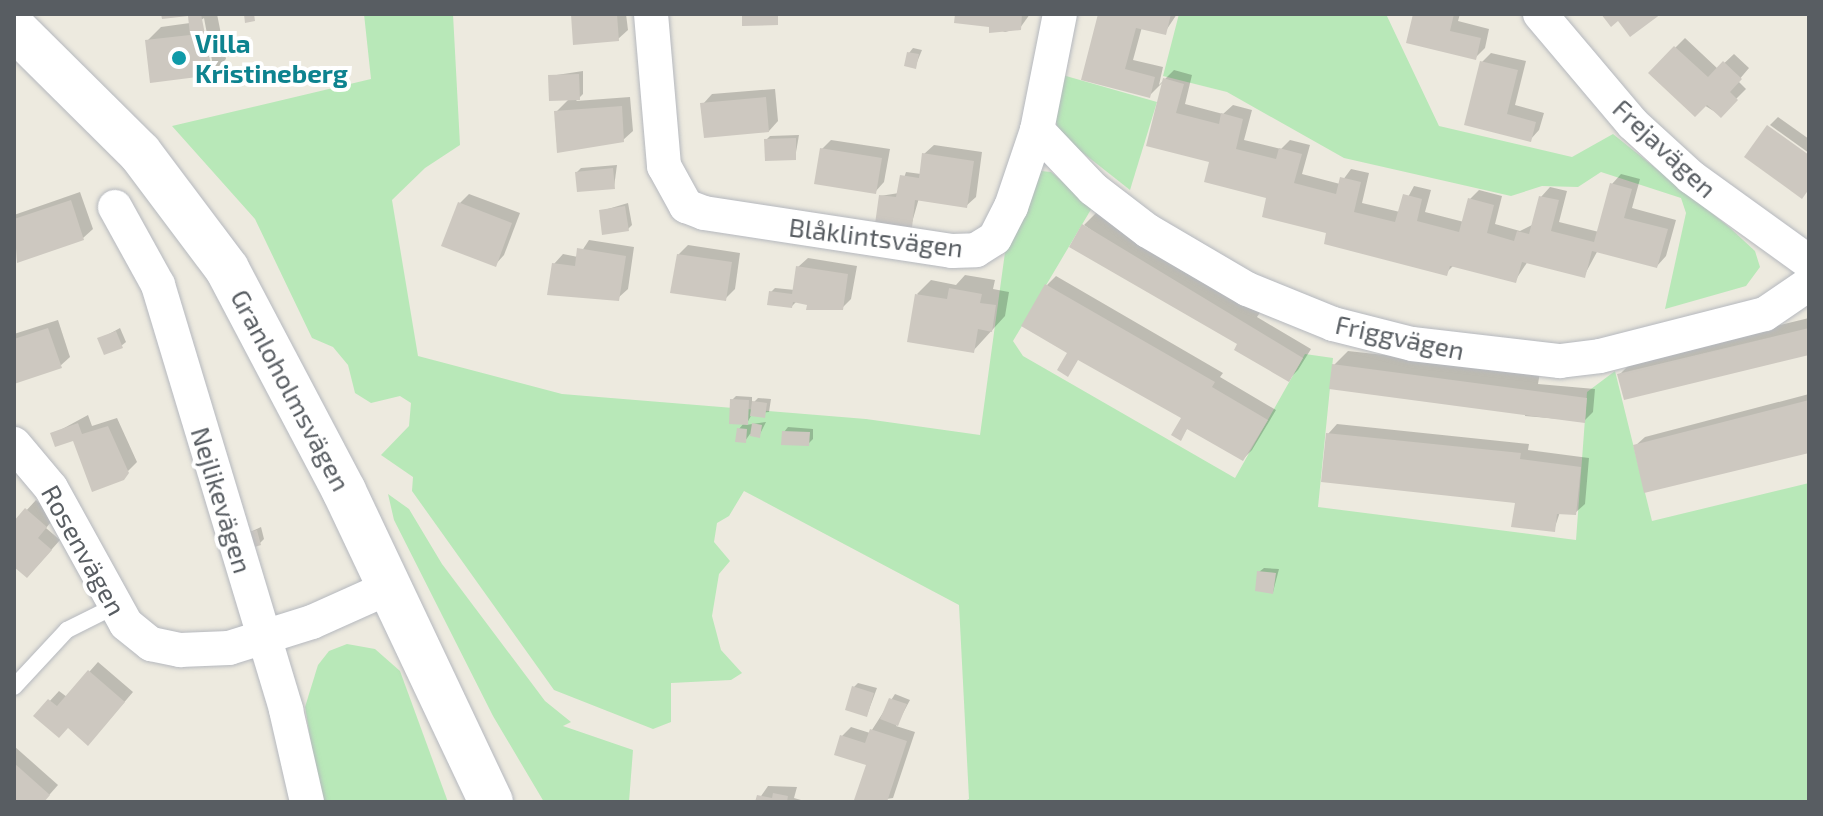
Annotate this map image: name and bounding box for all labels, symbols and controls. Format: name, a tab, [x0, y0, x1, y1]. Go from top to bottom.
place label: Villa Kristineberg	[195, 27, 348, 88]
marker: Villa Kristineberg	[170, 49, 188, 67]
street label: Frejavägen	[1607, 92, 1723, 204]
street label: Blåklintsvägen	[787, 211, 965, 263]
street label: Granloholmsvägen	[225, 284, 357, 496]
street label: Friggvägen	[1333, 308, 1467, 366]
street label: Nejlikevägen	[185, 423, 259, 577]
street label: Rosenvägen	[35, 479, 133, 621]

